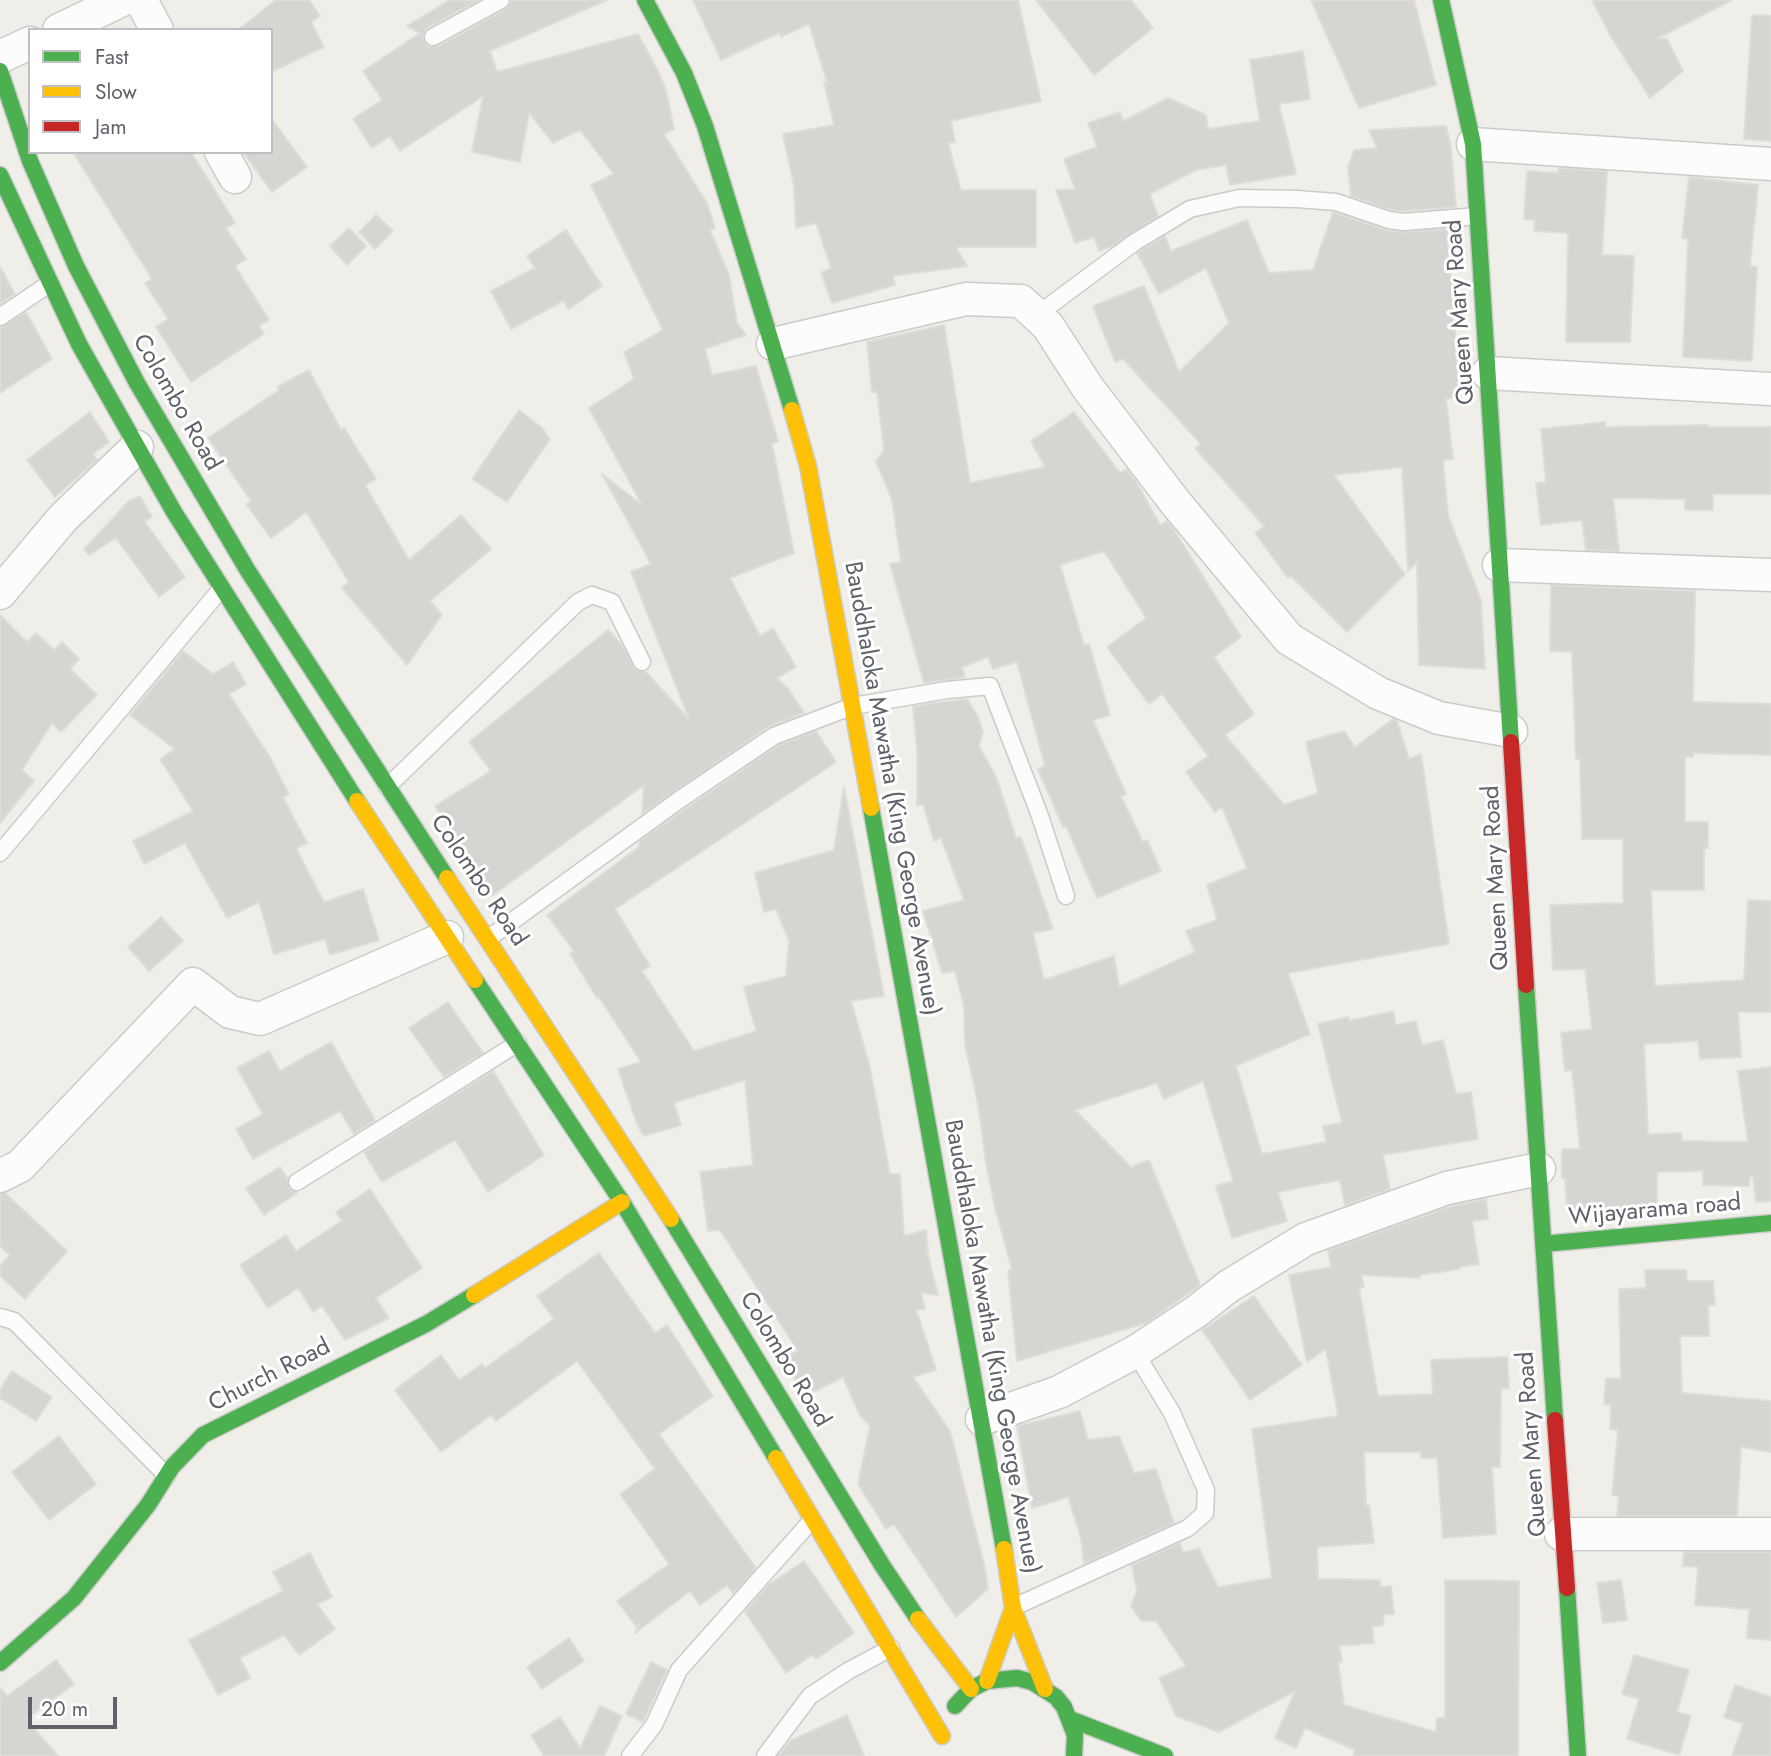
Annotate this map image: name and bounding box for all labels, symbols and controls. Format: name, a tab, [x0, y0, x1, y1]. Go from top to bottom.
legend	[28, 28, 273, 154]
text: Fast	[95, 42, 128, 72]
text: Slow	[95, 77, 137, 107]
text: Jam	[95, 112, 127, 142]
street label: Queen Mary Road	[1440, 218, 1482, 406]
street label: Colombo Road	[125, 330, 227, 476]
street label: Bauddhaloka Mawatha (King George Avenue)	[837, 560, 945, 1018]
street label: Queen Mary Road	[1478, 785, 1516, 971]
street label: Colombo Road	[423, 810, 533, 952]
street label: Bauddhaloka Mawatha (King George Avenue)	[937, 1118, 1045, 1576]
street label: Wijayarama road	[1568, 1189, 1742, 1233]
street label: Colombo Road	[732, 1287, 836, 1433]
street label: Church Road	[204, 1333, 336, 1419]
street label: Queen Mary Road	[1512, 1350, 1554, 1538]
scale bar	[32, 1682, 121, 1726]
text: 20 m	[41, 1694, 88, 1724]

